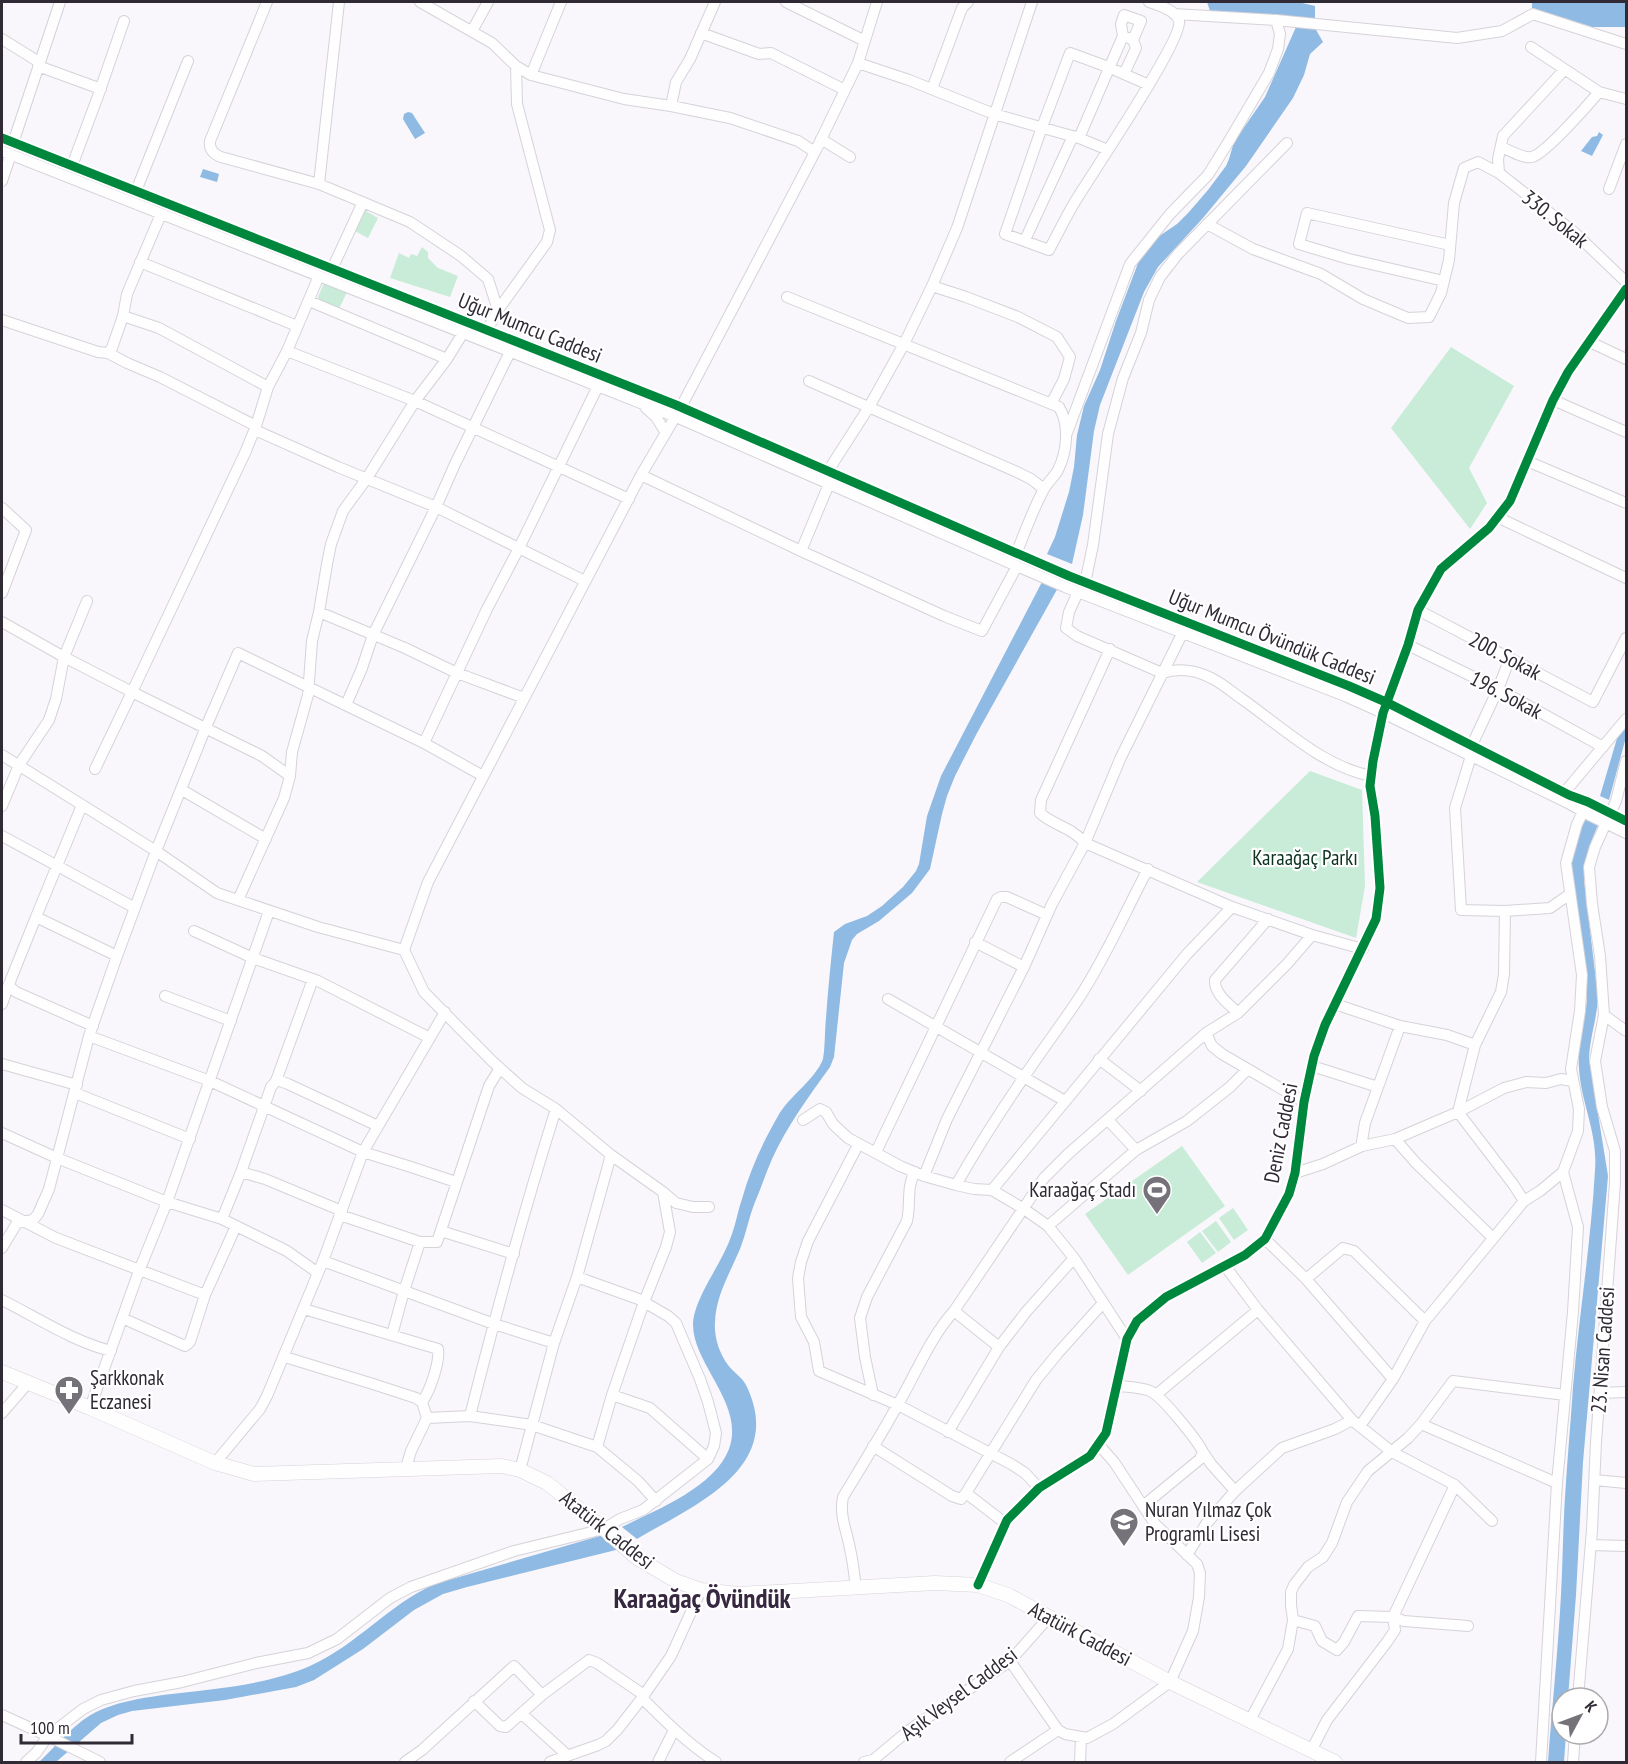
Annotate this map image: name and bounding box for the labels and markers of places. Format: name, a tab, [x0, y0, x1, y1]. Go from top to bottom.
sports icon: Karaağaç Stadı	[1141, 1174, 1173, 1216]
place label: Karaağaç Stadı	[1029, 1176, 1136, 1203]
place label: Şarkkonak Eczanesi	[90, 1364, 164, 1415]
pharmacy icon: Şarkkonak Eczanesi	[53, 1374, 85, 1416]
place label: Nuran Yılmaz Çok Programlı Lisesi	[1145, 1496, 1272, 1547]
school or university icon: Nuran Yılmaz Çok Programlı Lisesi	[1108, 1506, 1140, 1548]

